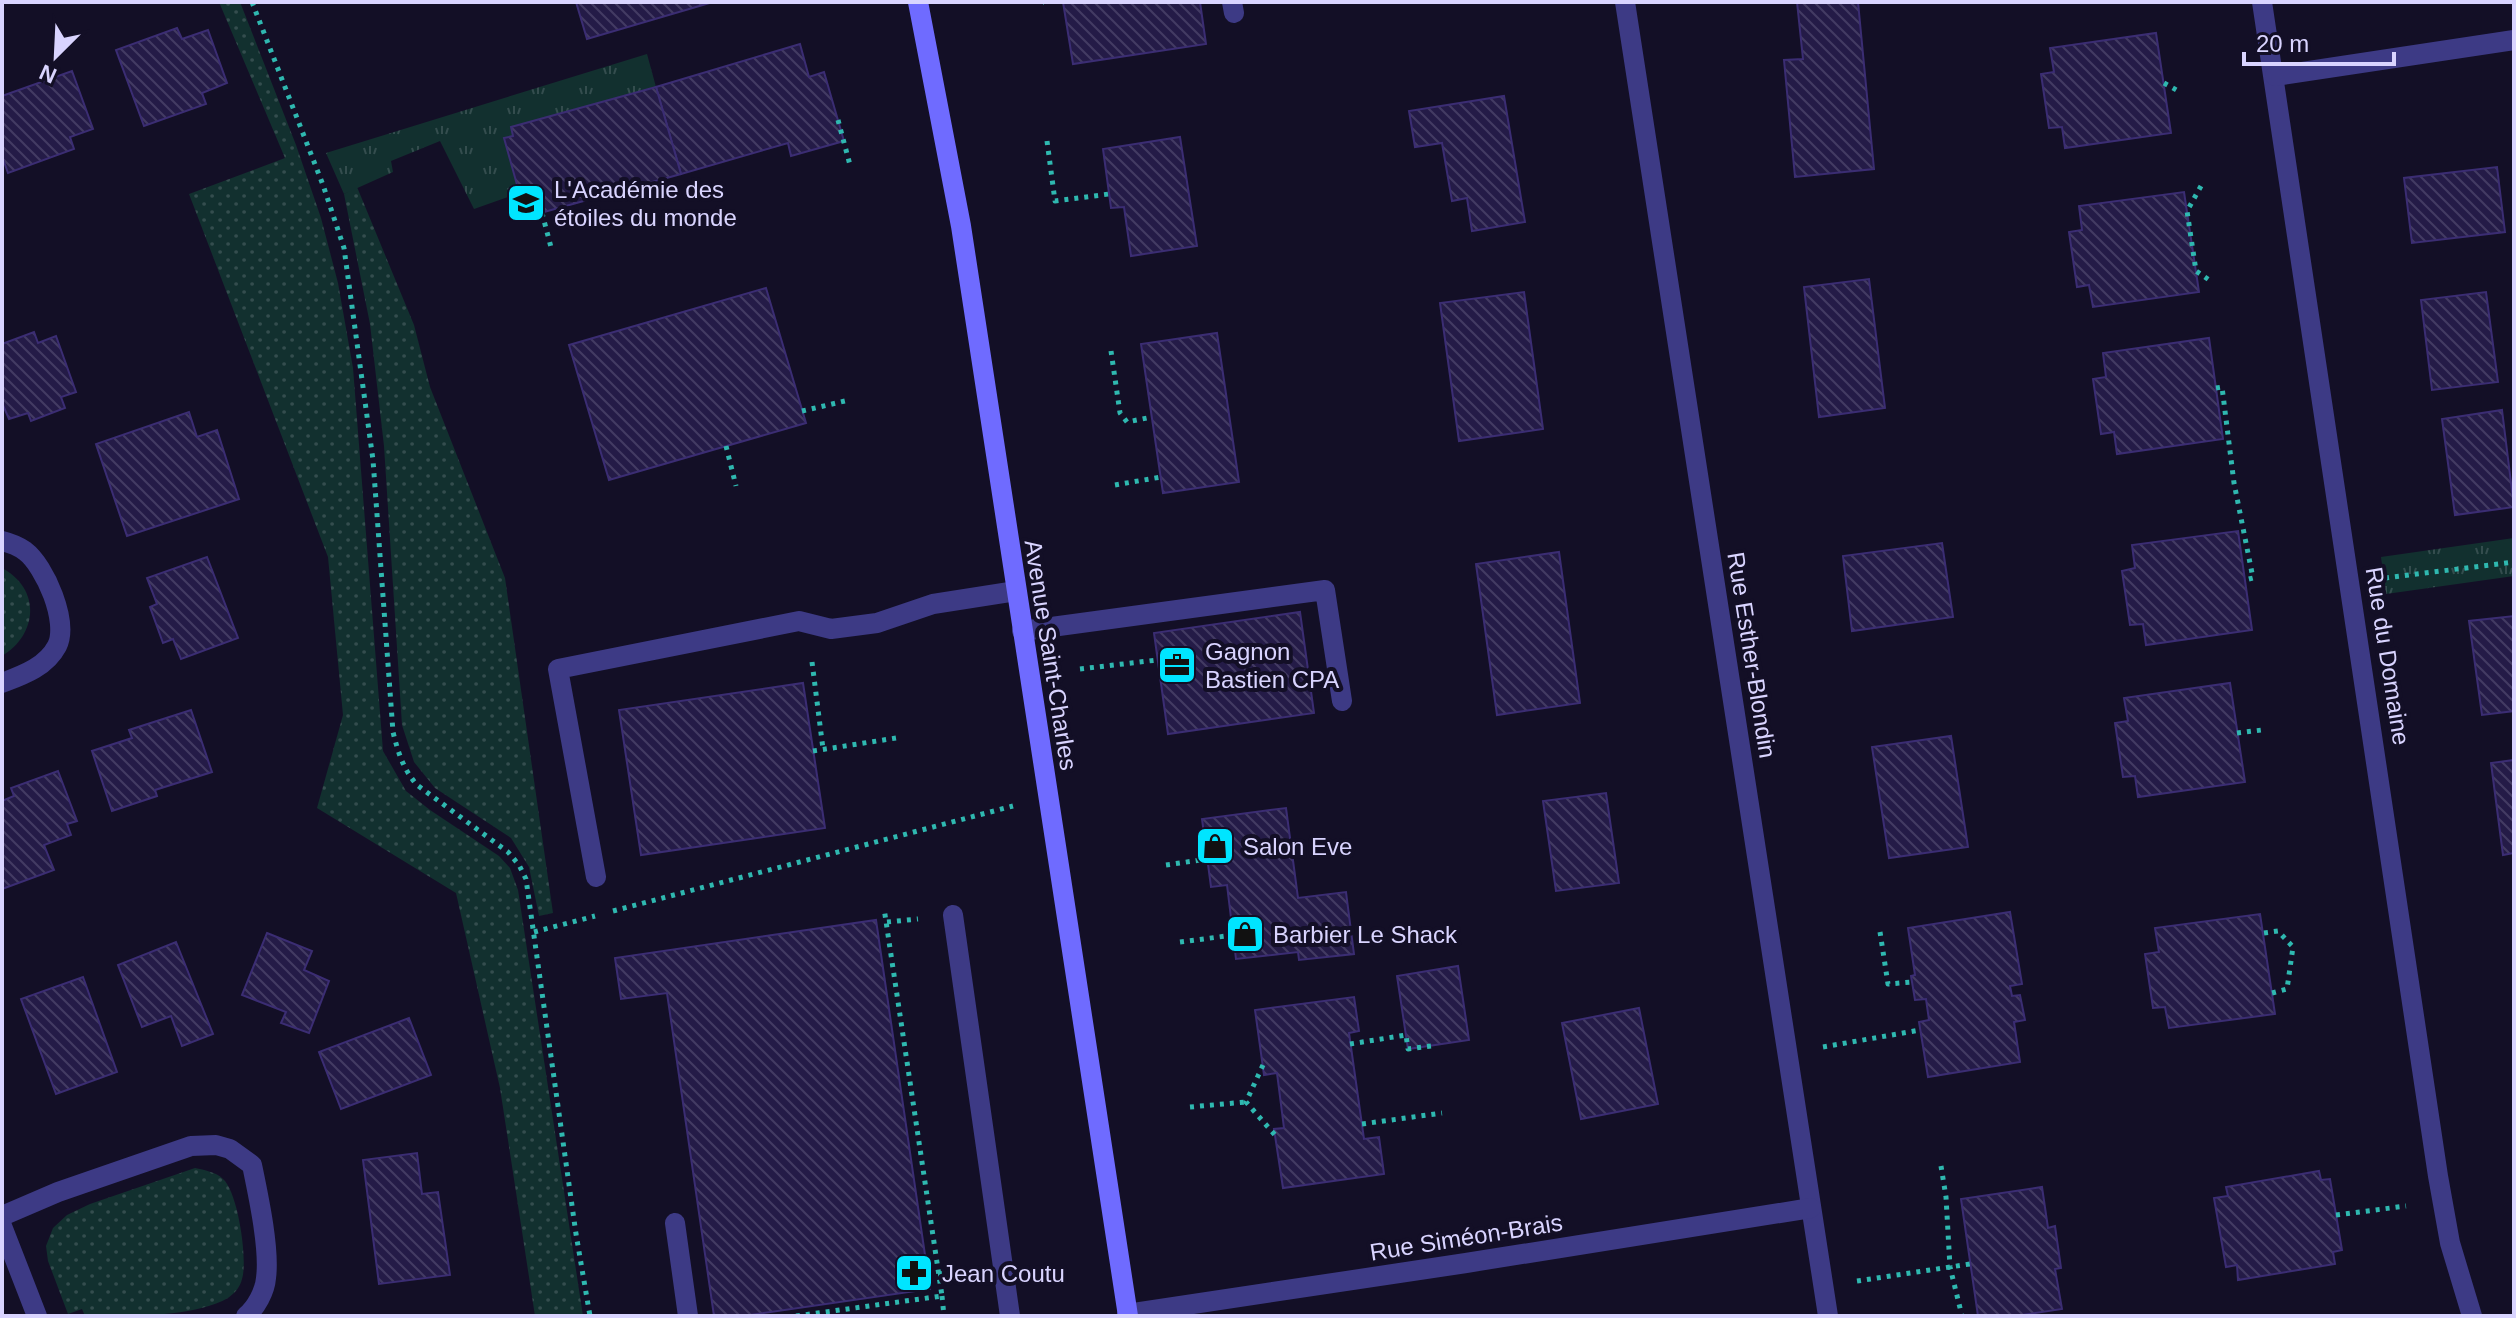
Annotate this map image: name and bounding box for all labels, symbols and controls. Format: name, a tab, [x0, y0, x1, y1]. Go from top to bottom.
north arrow	[16, 16, 96, 96]
scale bar	[2244, 16, 2394, 66]
text: 20 m	[2256, 30, 2309, 57]
text: N	[36, 59, 60, 88]
place label: L'Académie des étoiles du monde	[554, 176, 737, 231]
school or university icon: L'Académie des étoiles du monde	[505, 182, 547, 224]
street label: Avenue Saint-Charles	[1019, 538, 1083, 772]
street label: Rue Esther-Blondin	[1722, 550, 1782, 760]
street label: Rue du Domaine	[2361, 565, 2415, 747]
place label: Gagnon Bastien CPA	[1205, 638, 1339, 693]
office icon: Gagnon Bastien CPA	[1156, 644, 1198, 686]
shop icon: Salon Eve	[1194, 825, 1236, 867]
place label: Salon Eve	[1243, 833, 1352, 860]
shop icon: Barbier Le Shack	[1224, 913, 1266, 955]
place label: Barbier Le Shack	[1273, 921, 1458, 948]
street label: Rue Siméon-Brais	[1368, 1208, 1564, 1266]
pharmacy icon: Jean Coutu	[893, 1252, 935, 1294]
place label: Jean Coutu	[942, 1260, 1065, 1287]

